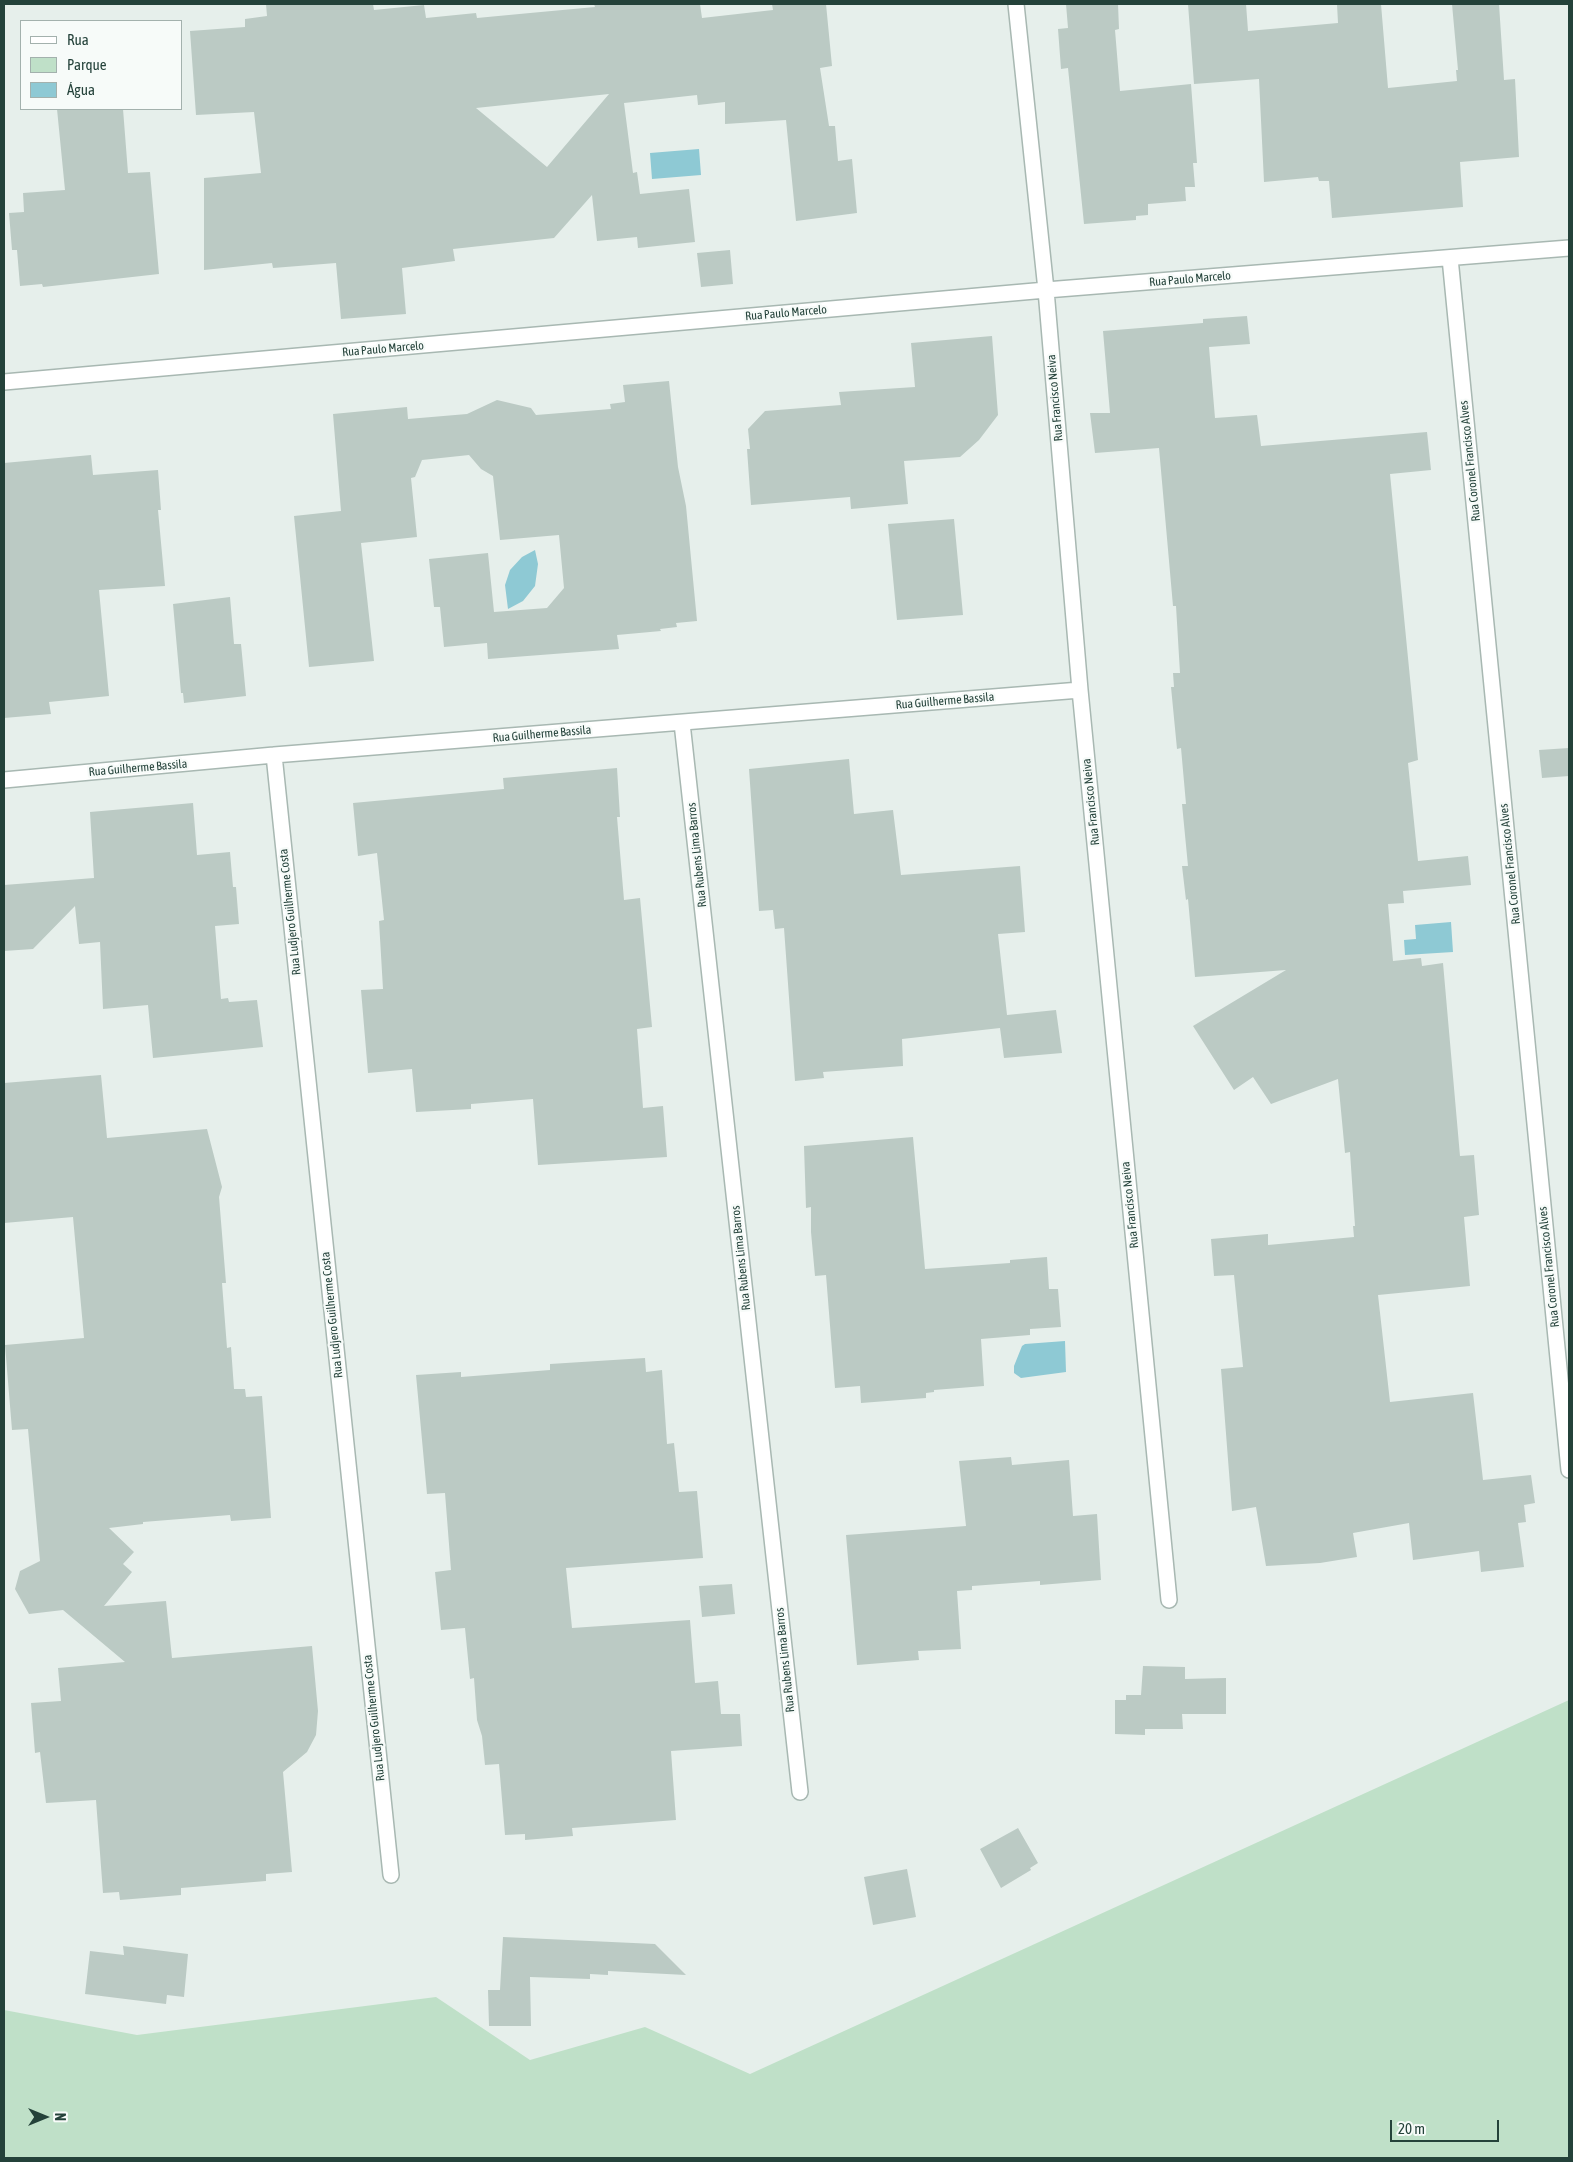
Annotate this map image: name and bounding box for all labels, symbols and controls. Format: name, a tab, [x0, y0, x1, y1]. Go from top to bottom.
legend	[20, 20, 182, 110]
text: Rua	[67, 31, 89, 48]
text: Parque	[67, 56, 107, 73]
text: Água	[67, 81, 95, 98]
street label: Rua Paulo Marcelo	[1148, 268, 1232, 290]
street label: Rua Paulo Marcelo	[744, 302, 828, 324]
street label: Rua Paulo Marcelo	[341, 338, 425, 360]
street label: Rua Francisco Neiva	[1044, 354, 1066, 442]
street label: Rua Coronel Francisco Alves	[1457, 400, 1483, 522]
street label: Rua Guilherme Bassila	[895, 690, 995, 712]
street label: Rua Guilherme Bassila	[492, 723, 592, 745]
street label: Rua Guilherme Bassila	[88, 757, 188, 779]
street label: Rua Francisco Neiva	[1079, 758, 1103, 846]
street label: Rua Rubens Lima Barros	[684, 802, 710, 908]
street label: Rua Coronel Francisco Alves	[1497, 803, 1523, 925]
street label: Rua Ludjero Guilherme Costa	[276, 848, 304, 976]
street label: Rua Francisco Neiva	[1118, 1161, 1142, 1249]
street label: Rua Rubens Lima Barros	[728, 1205, 754, 1311]
street label: Rua Coronel Francisco Alves	[1536, 1206, 1562, 1328]
street label: Rua Ludjero Guilherme Costa	[318, 1251, 346, 1379]
street label: Rua Rubens Lima Barros	[772, 1607, 798, 1713]
street label: Rua Ludjero Guilherme Costa	[360, 1654, 388, 1782]
north arrow	[20, 2092, 70, 2142]
scale bar	[1393, 2110, 1502, 2142]
text: N	[52, 2113, 68, 2121]
text: 20 m	[1398, 2120, 1425, 2137]

